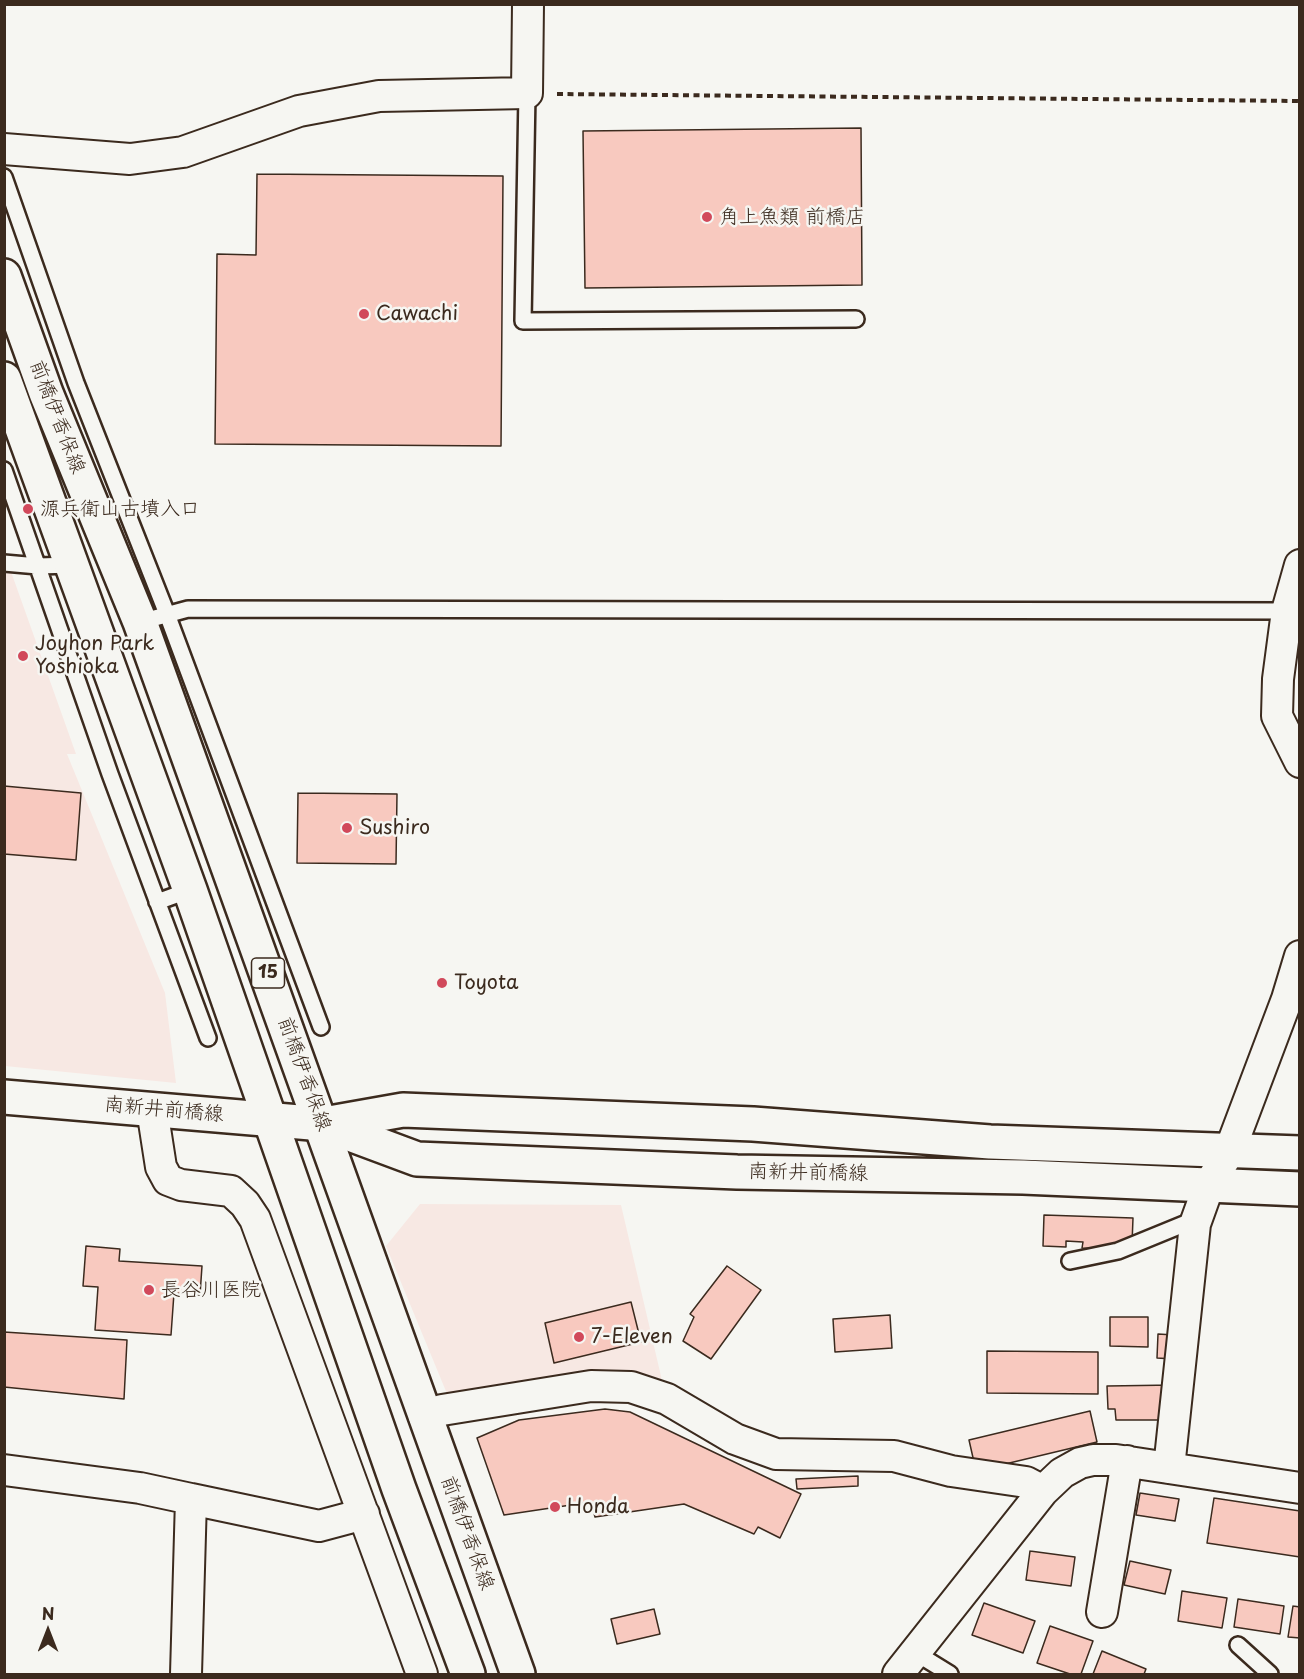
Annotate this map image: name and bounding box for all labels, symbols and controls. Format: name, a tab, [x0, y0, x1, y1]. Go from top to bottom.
place label: 角上魚類 前橋店	[719, 205, 865, 229]
marker: 角上魚類 前橋店	[700, 210, 714, 224]
place label: Cawachi	[376, 302, 458, 326]
marker: Cawachi	[357, 307, 371, 321]
street label: 前橋伊香保線	[24, 357, 90, 477]
place label: 源兵衛山古墳入口	[40, 497, 200, 521]
marker: 源兵衛山古墳入口	[21, 502, 35, 516]
place label: Joyhon Park Yoshioka	[35, 632, 154, 679]
marker: Joyhon Park Yoshioka	[16, 649, 30, 663]
place label: Sushiro	[359, 816, 430, 840]
marker: Sushiro	[340, 821, 354, 835]
road number: 15	[252, 958, 284, 988]
place label: Toyota	[454, 971, 519, 995]
marker: Toyota	[435, 976, 449, 990]
street label: 前橋伊香保線	[272, 1014, 336, 1134]
street label: 南新井前橋線	[103, 1093, 225, 1127]
street label: 南新井前橋線	[748, 1160, 868, 1186]
place label: 長谷川医院	[161, 1278, 261, 1302]
marker: 長谷川医院	[142, 1283, 156, 1297]
place label: 7-Eleven	[591, 1325, 673, 1349]
marker: 7-Eleven	[572, 1330, 586, 1344]
street label: 前橋伊香保線	[435, 1473, 499, 1593]
place label: Honda	[567, 1495, 629, 1519]
marker: Honda	[548, 1500, 562, 1514]
north arrow	[18, 1601, 78, 1661]
text: N	[42, 1601, 54, 1625]

